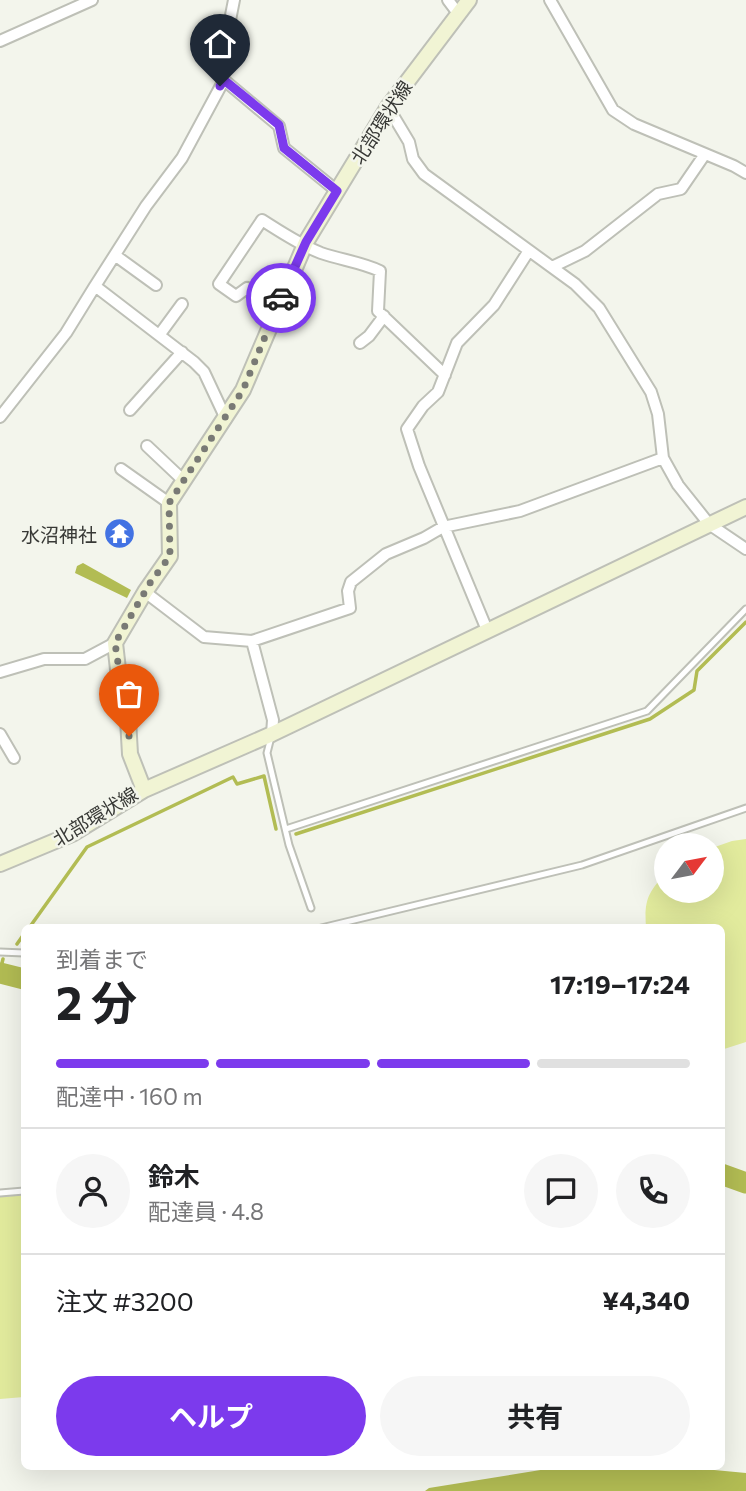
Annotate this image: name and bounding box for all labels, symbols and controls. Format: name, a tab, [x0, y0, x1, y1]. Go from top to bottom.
pin	[190, 14, 250, 86]
icon: home	[201, 25, 239, 63]
street label: 北部環状線	[345, 76, 417, 168]
courier	[246, 263, 316, 333]
icon: car	[262, 279, 300, 317]
temple icon: 水沼神社	[103, 517, 137, 551]
place label: 水沼神社	[21, 523, 97, 546]
pin	[99, 664, 159, 736]
icon: bag	[110, 675, 148, 713]
street label: 北部環状線	[48, 782, 142, 850]
north arrow	[654, 833, 724, 903]
map controls	[654, 833, 724, 903]
text: 到着まで	[56, 945, 148, 973]
text: 17:19–17:24	[550, 968, 690, 999]
text: 2 分	[56, 973, 137, 1029]
text: 配達中 · 160 m	[56, 1082, 203, 1110]
button: person	[56, 1154, 130, 1228]
button: chat	[524, 1154, 598, 1228]
button: phone	[616, 1154, 690, 1228]
text: 鈴木	[148, 1160, 200, 1191]
text: 配達員 · 4.8	[148, 1197, 264, 1225]
text: ¥4,340	[602, 1284, 690, 1315]
text: 注文 #3200	[56, 1285, 194, 1316]
button: ヘルプ	[56, 1376, 366, 1456]
button: 共有	[380, 1376, 690, 1456]

